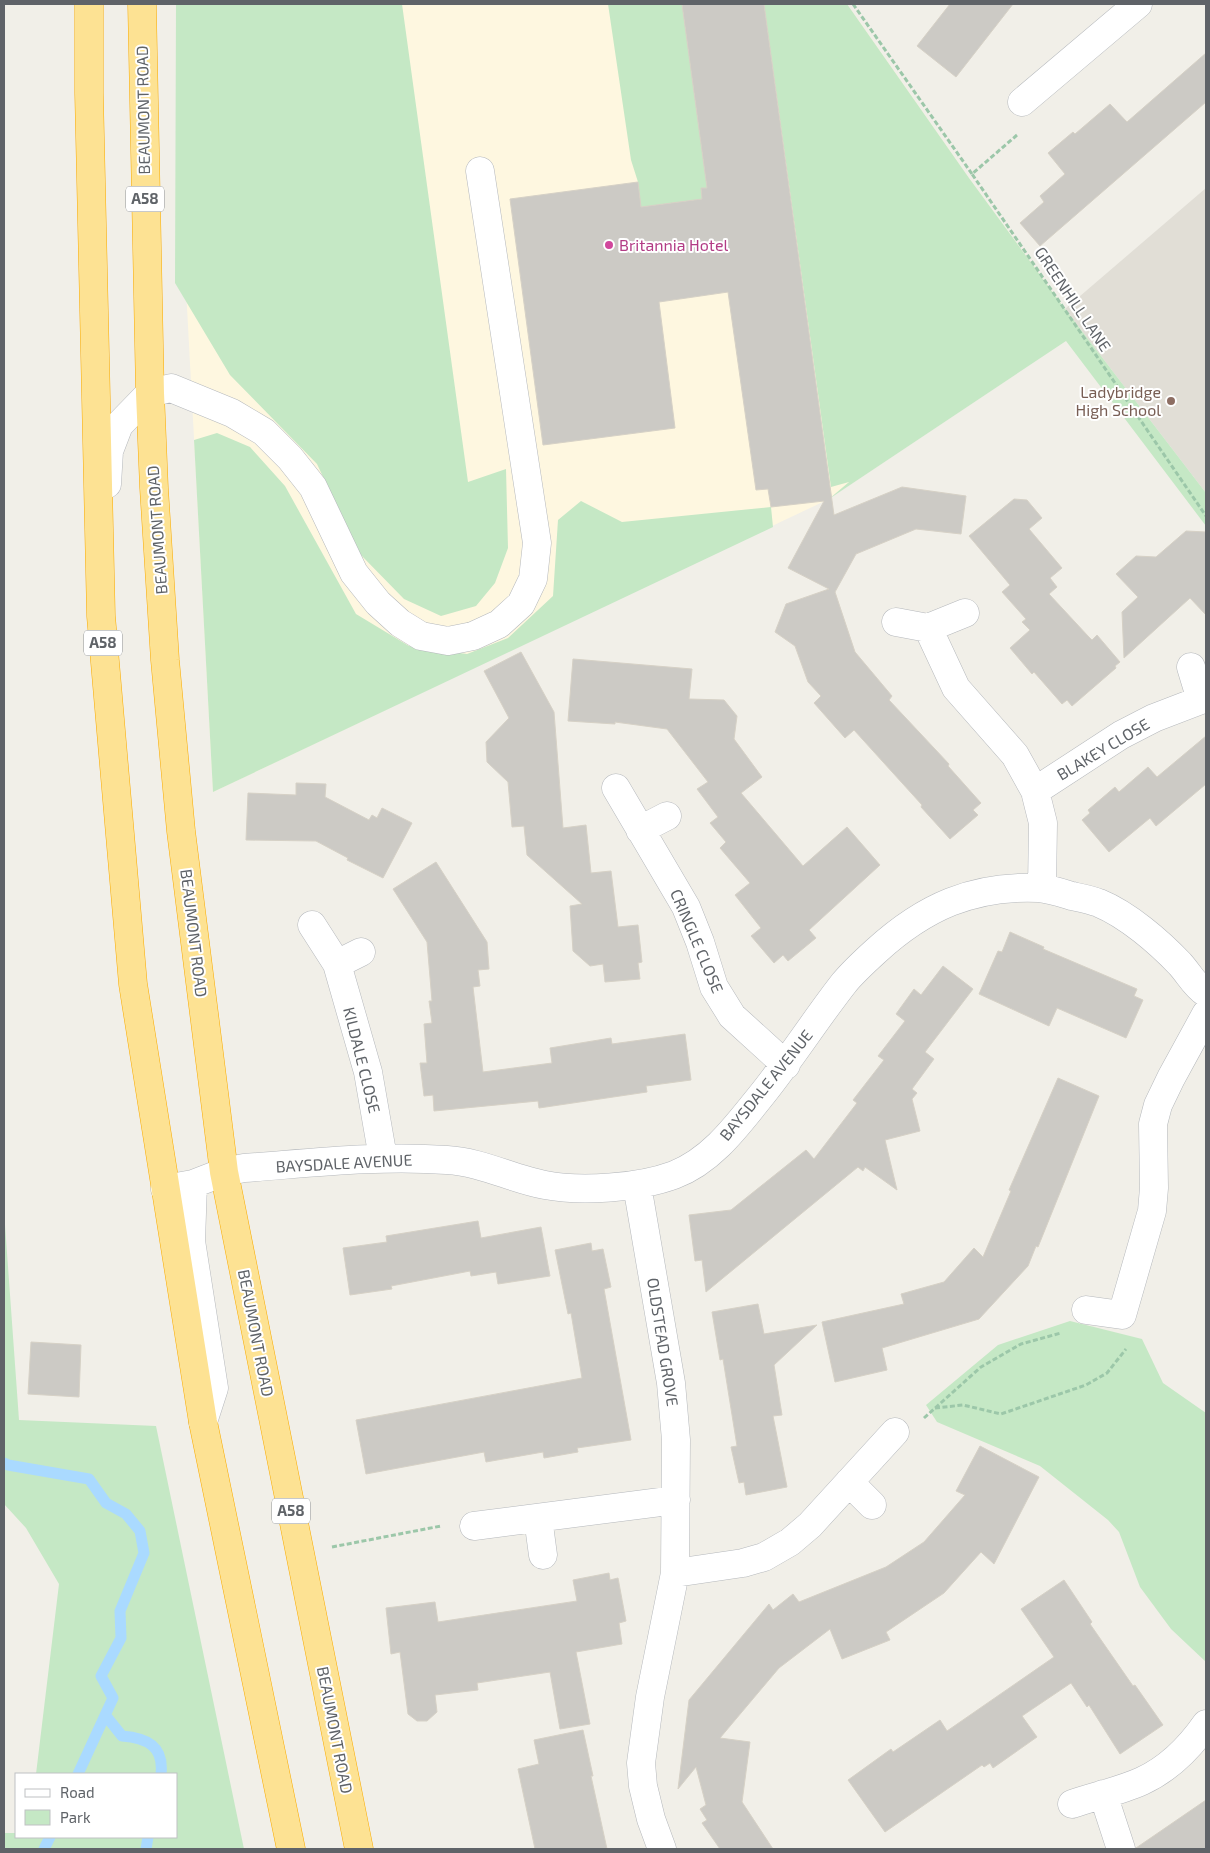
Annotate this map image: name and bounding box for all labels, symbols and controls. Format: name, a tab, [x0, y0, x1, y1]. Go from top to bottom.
street label: BEAUMONT ROAD	[132, 45, 153, 175]
road number: A58	[126, 186, 164, 212]
place label: Britannia Hotel	[619, 235, 729, 254]
marker: Britannia Hotel	[603, 239, 615, 251]
street label: GREENHILL LANE	[1031, 243, 1115, 355]
place label: Ladybridge High School	[1076, 382, 1161, 419]
marker: Ladybridge High School	[1165, 395, 1177, 407]
street label: BEAUMONT ROAD	[143, 465, 170, 595]
road number: A58	[84, 630, 122, 656]
street label: BLAKEY CLOSE	[1053, 714, 1152, 784]
street label: BEAUMONT ROAD	[177, 868, 212, 998]
street label: CRINGLE CLOSE	[667, 886, 728, 996]
street label: KILDALE CLOSE	[340, 1005, 385, 1115]
street label: BAYSDALE AVENUE	[715, 1025, 816, 1144]
street label: BAYSDALE AVENUE	[275, 1149, 413, 1176]
street label: BEAUMONT ROAD	[235, 1268, 278, 1398]
street label: OLDSTEAD GROVE	[644, 1276, 683, 1408]
road number: A58	[272, 1498, 310, 1524]
street label: BEAUMONT ROAD	[314, 1665, 357, 1795]
legend	[15, 1773, 178, 1838]
text: Road	[60, 1783, 95, 1801]
text: Park	[60, 1808, 91, 1826]

